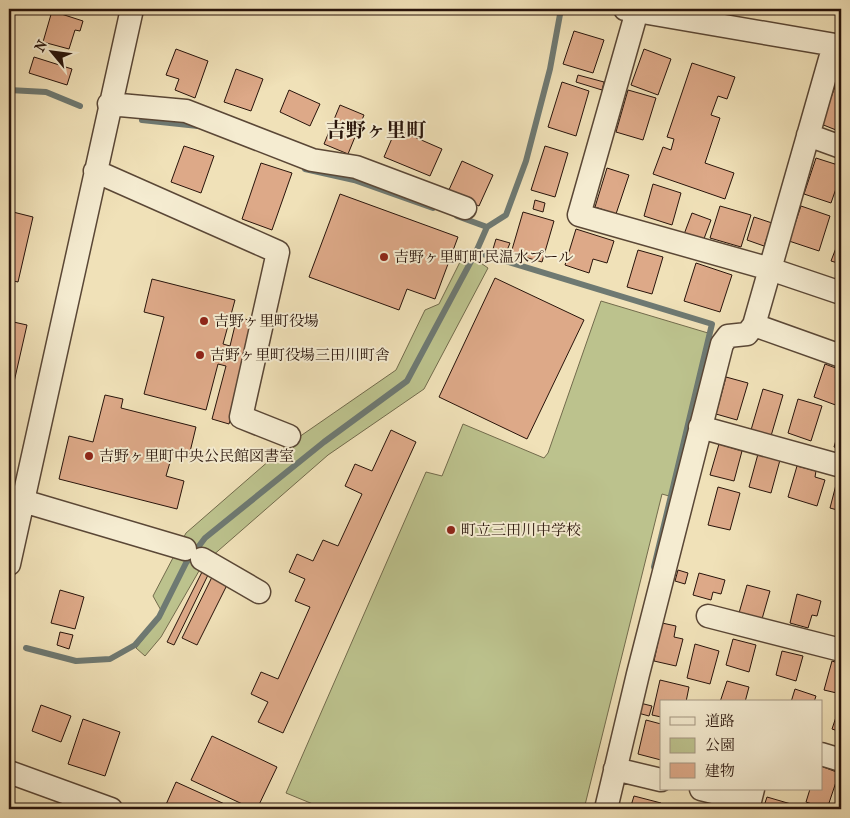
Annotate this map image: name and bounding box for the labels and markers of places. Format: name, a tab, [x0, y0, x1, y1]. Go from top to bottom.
place label: 吉野ヶ里町町民温水プール	[394, 248, 573, 266]
marker: 吉野ヶ里町町民温水プール	[378, 251, 390, 263]
place label: 吉野ヶ里町役場	[214, 312, 319, 330]
marker: 吉野ヶ里町役場	[198, 315, 210, 327]
place label: 吉野ヶ里町役場三田川町舎	[210, 346, 390, 364]
marker: 吉野ヶ里町役場三田川町舎	[194, 349, 206, 361]
place label: 吉野ヶ里町中央公民館図書室	[99, 447, 294, 465]
marker: 吉野ヶ里町中央公民館図書室	[83, 450, 95, 462]
place label: 町立三田川中学校	[461, 521, 581, 539]
marker: 町立三田川中学校	[445, 524, 457, 536]

